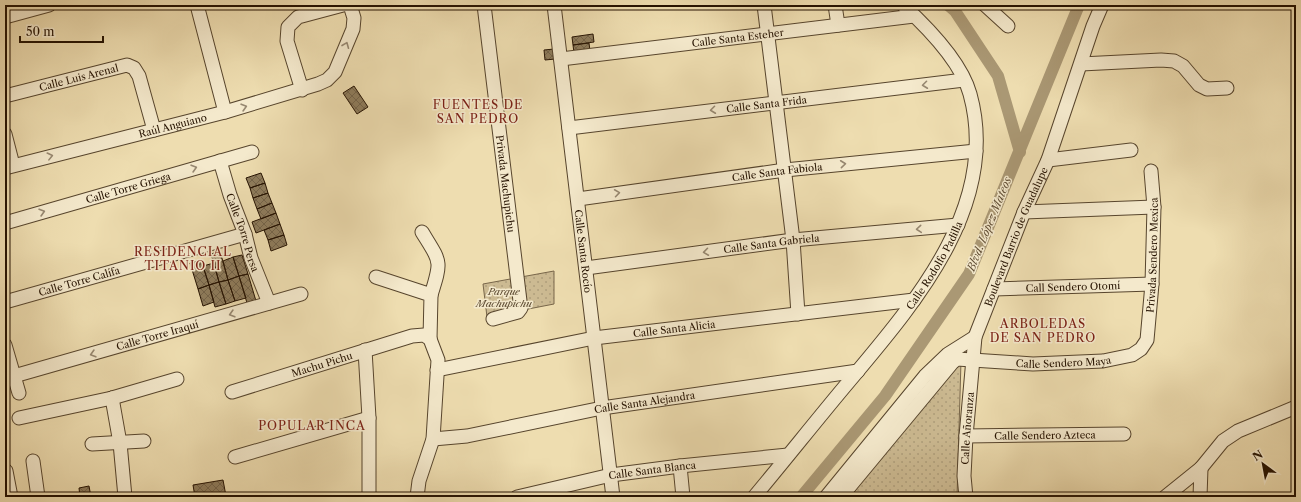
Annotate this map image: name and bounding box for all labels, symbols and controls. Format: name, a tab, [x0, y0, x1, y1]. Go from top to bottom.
scale bar	[20, 18, 103, 44]
text: 50 m	[26, 24, 55, 39]
street label: Calle Santa Esteher	[691, 25, 785, 50]
one-way arrow	[341, 42, 349, 50]
street label: Calle Luis Arenal	[38, 61, 120, 94]
one-way arrow	[922, 80, 929, 89]
street label: Calle Santa Frida	[725, 93, 808, 115]
district label: FUENTES DE SAN PEDRO	[433, 97, 523, 126]
one-way arrow	[241, 103, 248, 112]
one-way arrow	[710, 105, 716, 114]
street label: Raúl Anguiano	[137, 110, 208, 140]
street label: Privada Machupichu	[493, 134, 518, 233]
one-way arrow	[47, 152, 54, 161]
street label: Calle Santa Fabiola	[731, 160, 824, 184]
one-way arrow	[840, 160, 846, 169]
one-way arrow	[190, 164, 197, 173]
street label: Boulevard Barrio de Guadalupe	[981, 164, 1051, 308]
street label: Calle Torre Griega	[84, 169, 173, 206]
water label: Blvd. López Mateos	[963, 175, 1014, 274]
one-way arrow	[614, 189, 620, 198]
street label: Calle Torre Persa	[223, 191, 263, 274]
street label: Privada Sendero Mexica	[1143, 196, 1161, 313]
one-way arrow	[39, 208, 46, 217]
street label: Calle Santa Rocío	[572, 209, 595, 294]
street label: Calle Rodolfo Padilla	[903, 219, 965, 312]
one-way arrow	[916, 224, 922, 233]
street label: Calle Santa Gabriela	[723, 231, 821, 256]
district label: RESIDENCIAL TITANIO II	[134, 244, 232, 273]
one-way arrow	[703, 247, 709, 256]
street label: Calle Torre Calífa	[37, 263, 122, 299]
street label: Call Sendero Otomí	[1026, 279, 1120, 294]
park label: Parque Machupichu	[475, 285, 532, 310]
one-way arrow	[228, 309, 235, 318]
district label: ARBOLEDAS DE SAN PEDRO	[990, 316, 1096, 345]
street label: Calle Torre Iraquí	[115, 317, 200, 353]
street label: Calle Santa Alicia	[632, 317, 717, 340]
one-way arrow	[90, 349, 97, 357]
street label: Machu Pichu	[290, 349, 354, 380]
street label: Calle Sendero Maya	[1015, 353, 1113, 371]
street label: Calle Santa Alejandra	[593, 388, 697, 416]
street label: Calle Añoranza	[958, 391, 977, 465]
district label: POPULAR INCA	[258, 418, 366, 433]
street label: Calle Sendero Azteca	[994, 428, 1097, 442]
north arrow	[1243, 444, 1283, 484]
text: N	[1250, 447, 1266, 464]
street label: Calle Santa Blanca	[608, 458, 697, 482]

